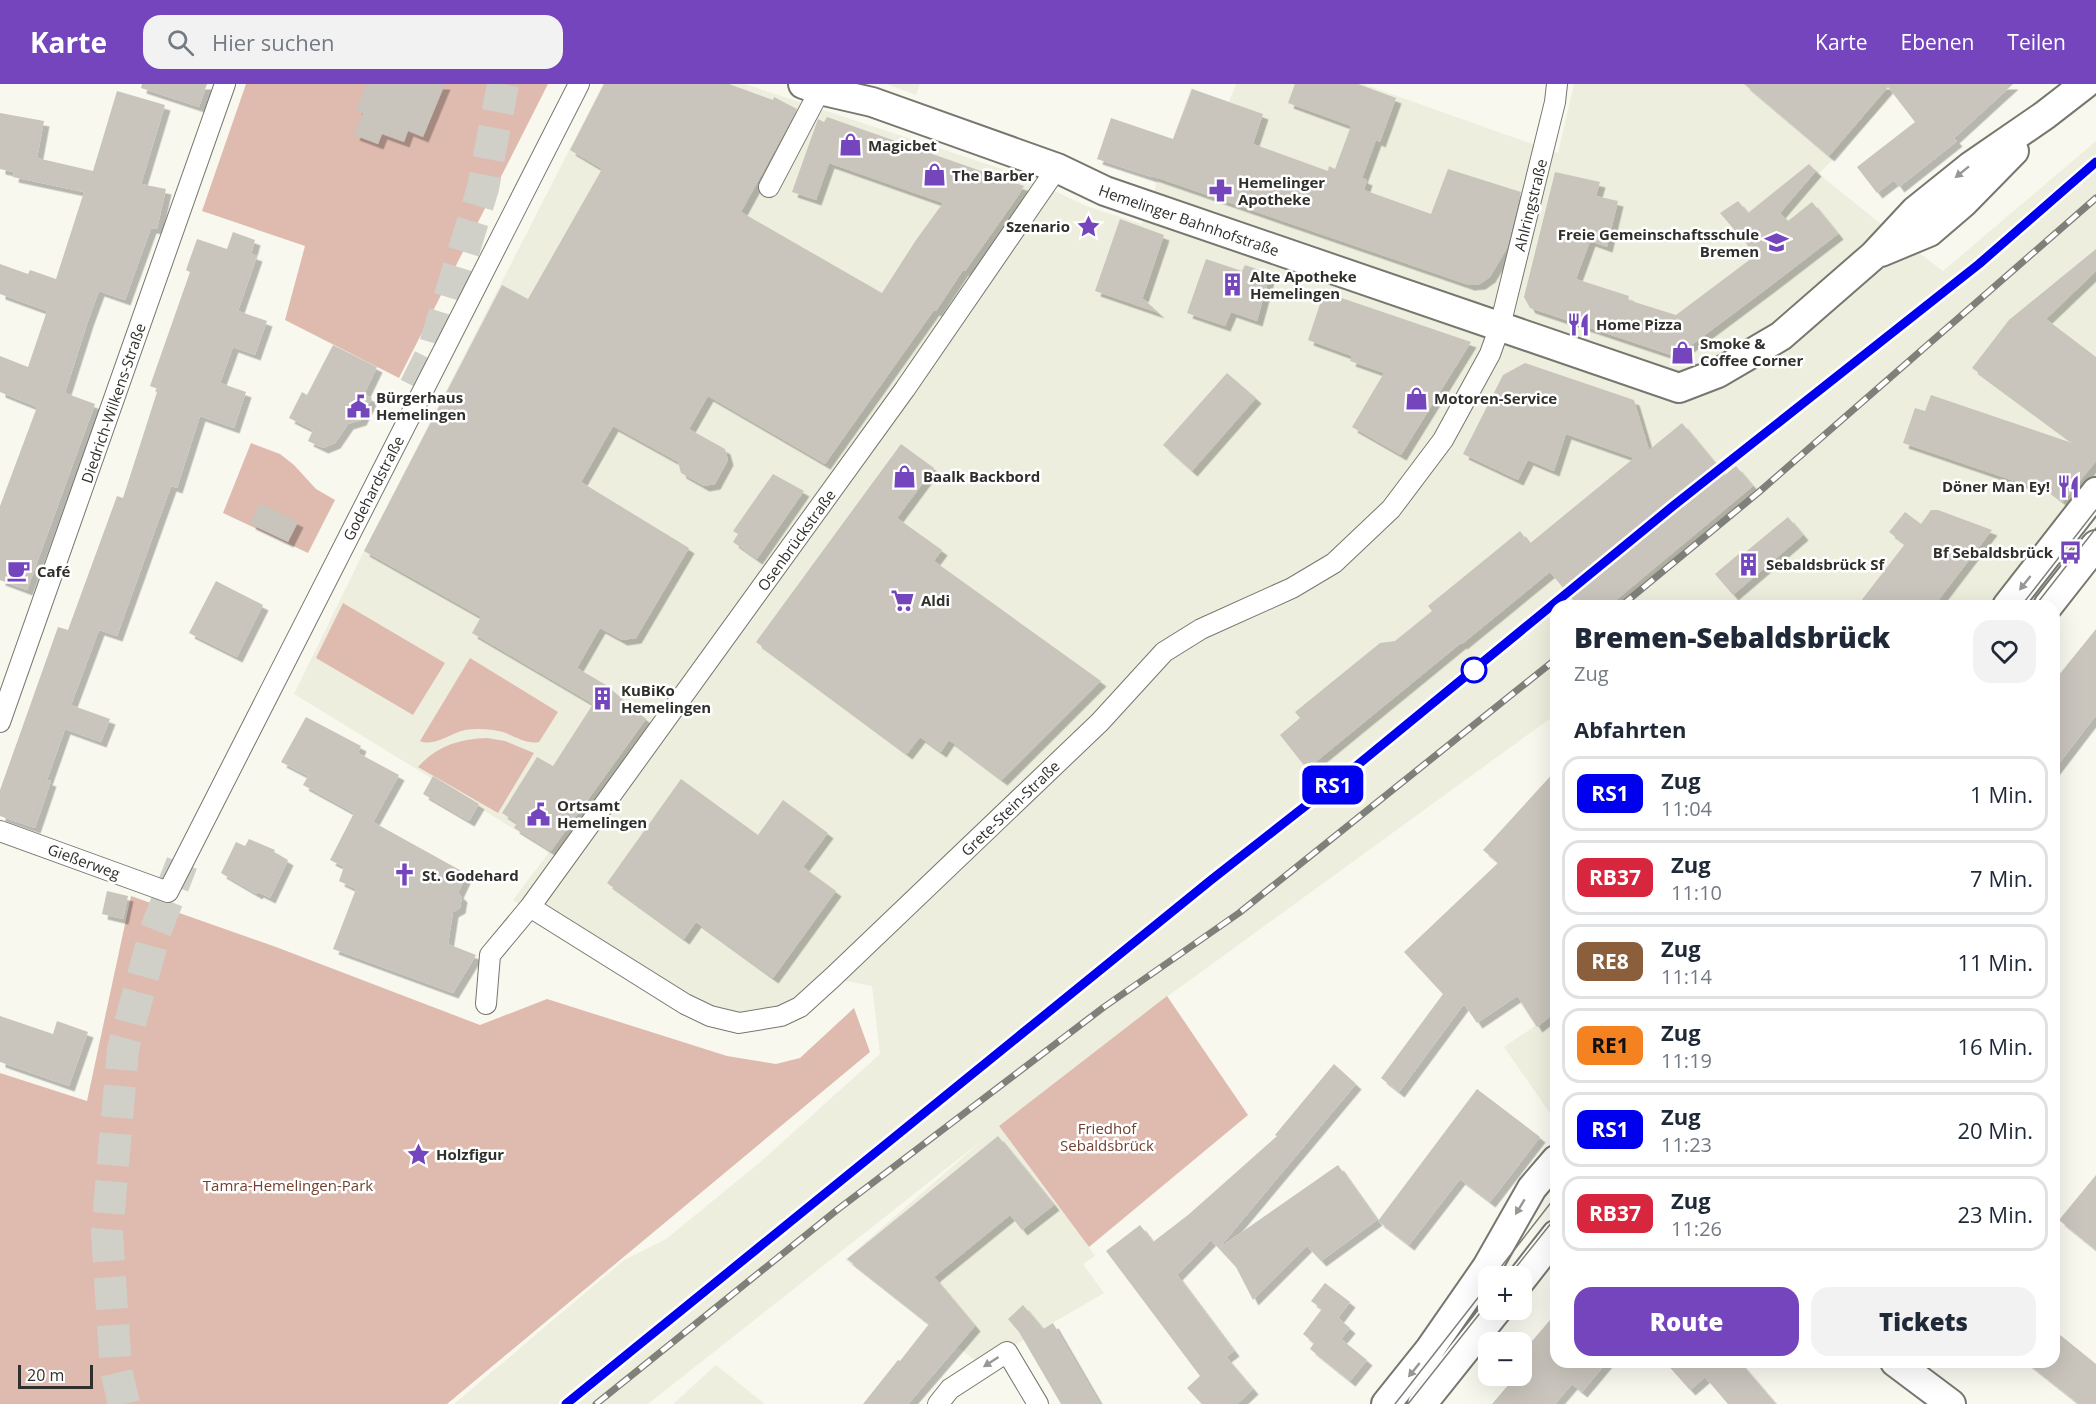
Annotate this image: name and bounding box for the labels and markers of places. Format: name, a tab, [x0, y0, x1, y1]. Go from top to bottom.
shop icon: Magicbet	[837, 132, 863, 158]
place label: Magicbet	[868, 135, 937, 155]
shop icon: The Barber	[921, 162, 947, 188]
place label: The Barber	[952, 165, 1035, 185]
place label: Hemelinger Apotheke	[1238, 172, 1325, 209]
pharmacy icon: Hemelinger Apotheke	[1207, 178, 1233, 204]
place icon: Szenario	[1075, 213, 1101, 239]
place label: Szenario	[1006, 216, 1070, 236]
place label: Freie Gemeinschaftsschule Bremen	[1558, 224, 1759, 261]
school or university icon: Freie Gemeinschaftsschule Bremen	[1764, 230, 1790, 256]
place label: Alte Apotheke Hemelingen	[1250, 266, 1357, 303]
building icon: Alte Apotheke Hemelingen	[1219, 272, 1245, 298]
restaurant icon: Home Pizza	[1565, 311, 1591, 337]
place label: Home Pizza	[1596, 314, 1682, 334]
place label: Smoke & Coffee Corner	[1700, 333, 1803, 370]
shop icon: Smoke & Coffee Corner	[1669, 339, 1695, 365]
shop icon: Motoren-Service	[1403, 385, 1429, 411]
place label: Bürgerhaus Hemelingen	[376, 387, 466, 424]
place label: Motoren-Service	[1434, 388, 1557, 408]
public building icon: Bürgerhaus Hemelingen	[345, 393, 371, 419]
shop icon: Baalk Backbord	[892, 463, 918, 489]
place label: Baalk Backbord	[923, 466, 1040, 486]
restaurant icon: Döner Man Ey!	[2055, 473, 2081, 499]
place label: Döner Man Ey!	[1942, 476, 2050, 496]
bus stop icon: Bf Sebaldsbrück	[2058, 539, 2084, 565]
place label: Bf Sebaldsbrück	[1933, 542, 2054, 562]
building icon: Sebaldsbrück Sf	[1735, 551, 1761, 577]
place label: Sebaldsbrück Sf	[1766, 554, 1886, 574]
cafe icon: Café	[6, 558, 32, 584]
place label: Café	[37, 561, 70, 581]
supermarket icon: Aldi	[890, 587, 916, 613]
place label: Aldi	[921, 590, 950, 610]
unlabelled marker	[1461, 657, 1487, 683]
place label: KuBiKo Hemelingen	[621, 680, 711, 717]
building icon: KuBiKo Hemelingen	[590, 686, 616, 712]
place label: Ortsamt Hemelingen	[557, 795, 647, 832]
public building icon: Ortsamt Hemelingen	[526, 801, 552, 827]
church icon: St. Godehard	[391, 862, 417, 888]
place label: St. Godehard	[422, 865, 519, 885]
place icon: Holzfigur	[405, 1141, 431, 1167]
place label: Holzfigur	[436, 1144, 504, 1164]

